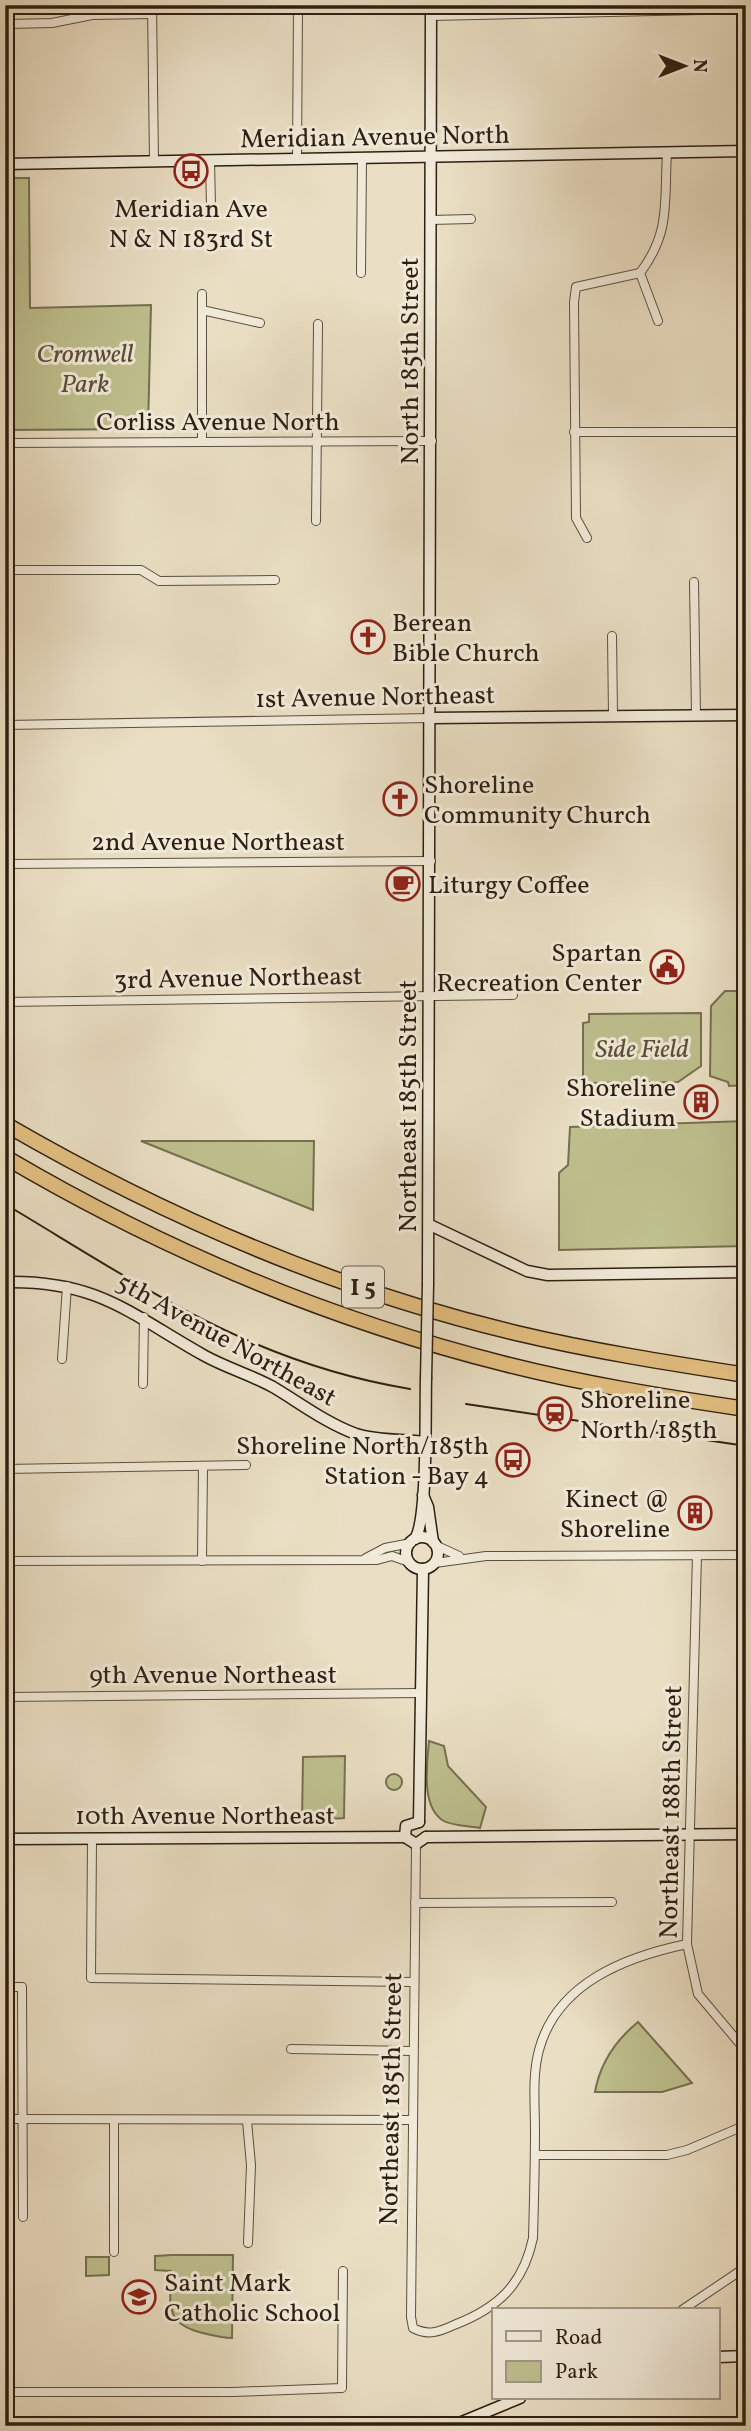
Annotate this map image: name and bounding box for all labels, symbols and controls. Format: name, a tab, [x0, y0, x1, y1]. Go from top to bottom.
north arrow	[650, 32, 720, 102]
text: N	[686, 59, 712, 73]
street label: Meridian Avenue North	[240, 118, 510, 158]
bus stop icon: Meridian Ave N & N 183rd St	[172, 152, 210, 190]
place label: Meridian Ave N & N 183rd St	[109, 192, 273, 258]
street label: North 185th Street	[393, 257, 429, 465]
park label: Cromwell Park	[36, 337, 134, 403]
street label: Corliss Avenue North	[96, 405, 340, 441]
place label: Berean Bible Church	[392, 606, 540, 672]
church icon: Berean Bible Church	[349, 618, 387, 656]
street label: 1st Avenue Northeast	[255, 678, 495, 718]
place label: Shoreline Community Church	[424, 768, 651, 834]
church icon: Shoreline Community Church	[381, 780, 419, 818]
street label: 2nd Avenue Northeast	[91, 825, 345, 861]
cafe icon: Liturgy Coffee	[384, 865, 422, 903]
place label: Liturgy Coffee	[428, 868, 590, 904]
place label: Spartan Recreation Center	[437, 936, 642, 1002]
public building icon: Spartan Recreation Center	[648, 948, 686, 986]
street label: 3rd Avenue Northeast	[113, 959, 363, 999]
street label: Northeast 185th Street	[391, 980, 427, 1232]
park label: Side Field	[595, 1032, 689, 1068]
place label: Shoreline Stadium	[566, 1071, 676, 1137]
building icon: Shoreline Stadium	[682, 1083, 720, 1121]
street label: 5th Avenue Northeast	[109, 1265, 343, 1416]
road number: I 5	[342, 1266, 384, 1308]
place label: Shoreline North/185th	[580, 1383, 718, 1449]
station icon: Shoreline North/185th	[536, 1395, 574, 1433]
place label: Shoreline North/185th Station - Bay 4	[236, 1429, 489, 1495]
bus stop icon: Shoreline North/185th Station - Bay 4	[494, 1441, 532, 1479]
place label: Kinect @ Shoreline	[560, 1482, 670, 1548]
building icon: Kinect @ Shoreline	[676, 1494, 714, 1532]
street label: 9th Avenue Northeast	[89, 1658, 337, 1694]
street label: Northeast 188th Street	[652, 1685, 692, 1939]
street label: 10th Avenue Northeast	[75, 1799, 335, 1835]
street label: Northeast 185th Street	[372, 1972, 412, 2226]
place label: Saint Mark Catholic School	[164, 2266, 340, 2332]
school or university icon: Saint Mark Catholic School	[120, 2278, 158, 2316]
legend	[492, 2308, 720, 2400]
text: Road	[555, 2324, 602, 2353]
text: Park	[555, 2358, 598, 2387]

